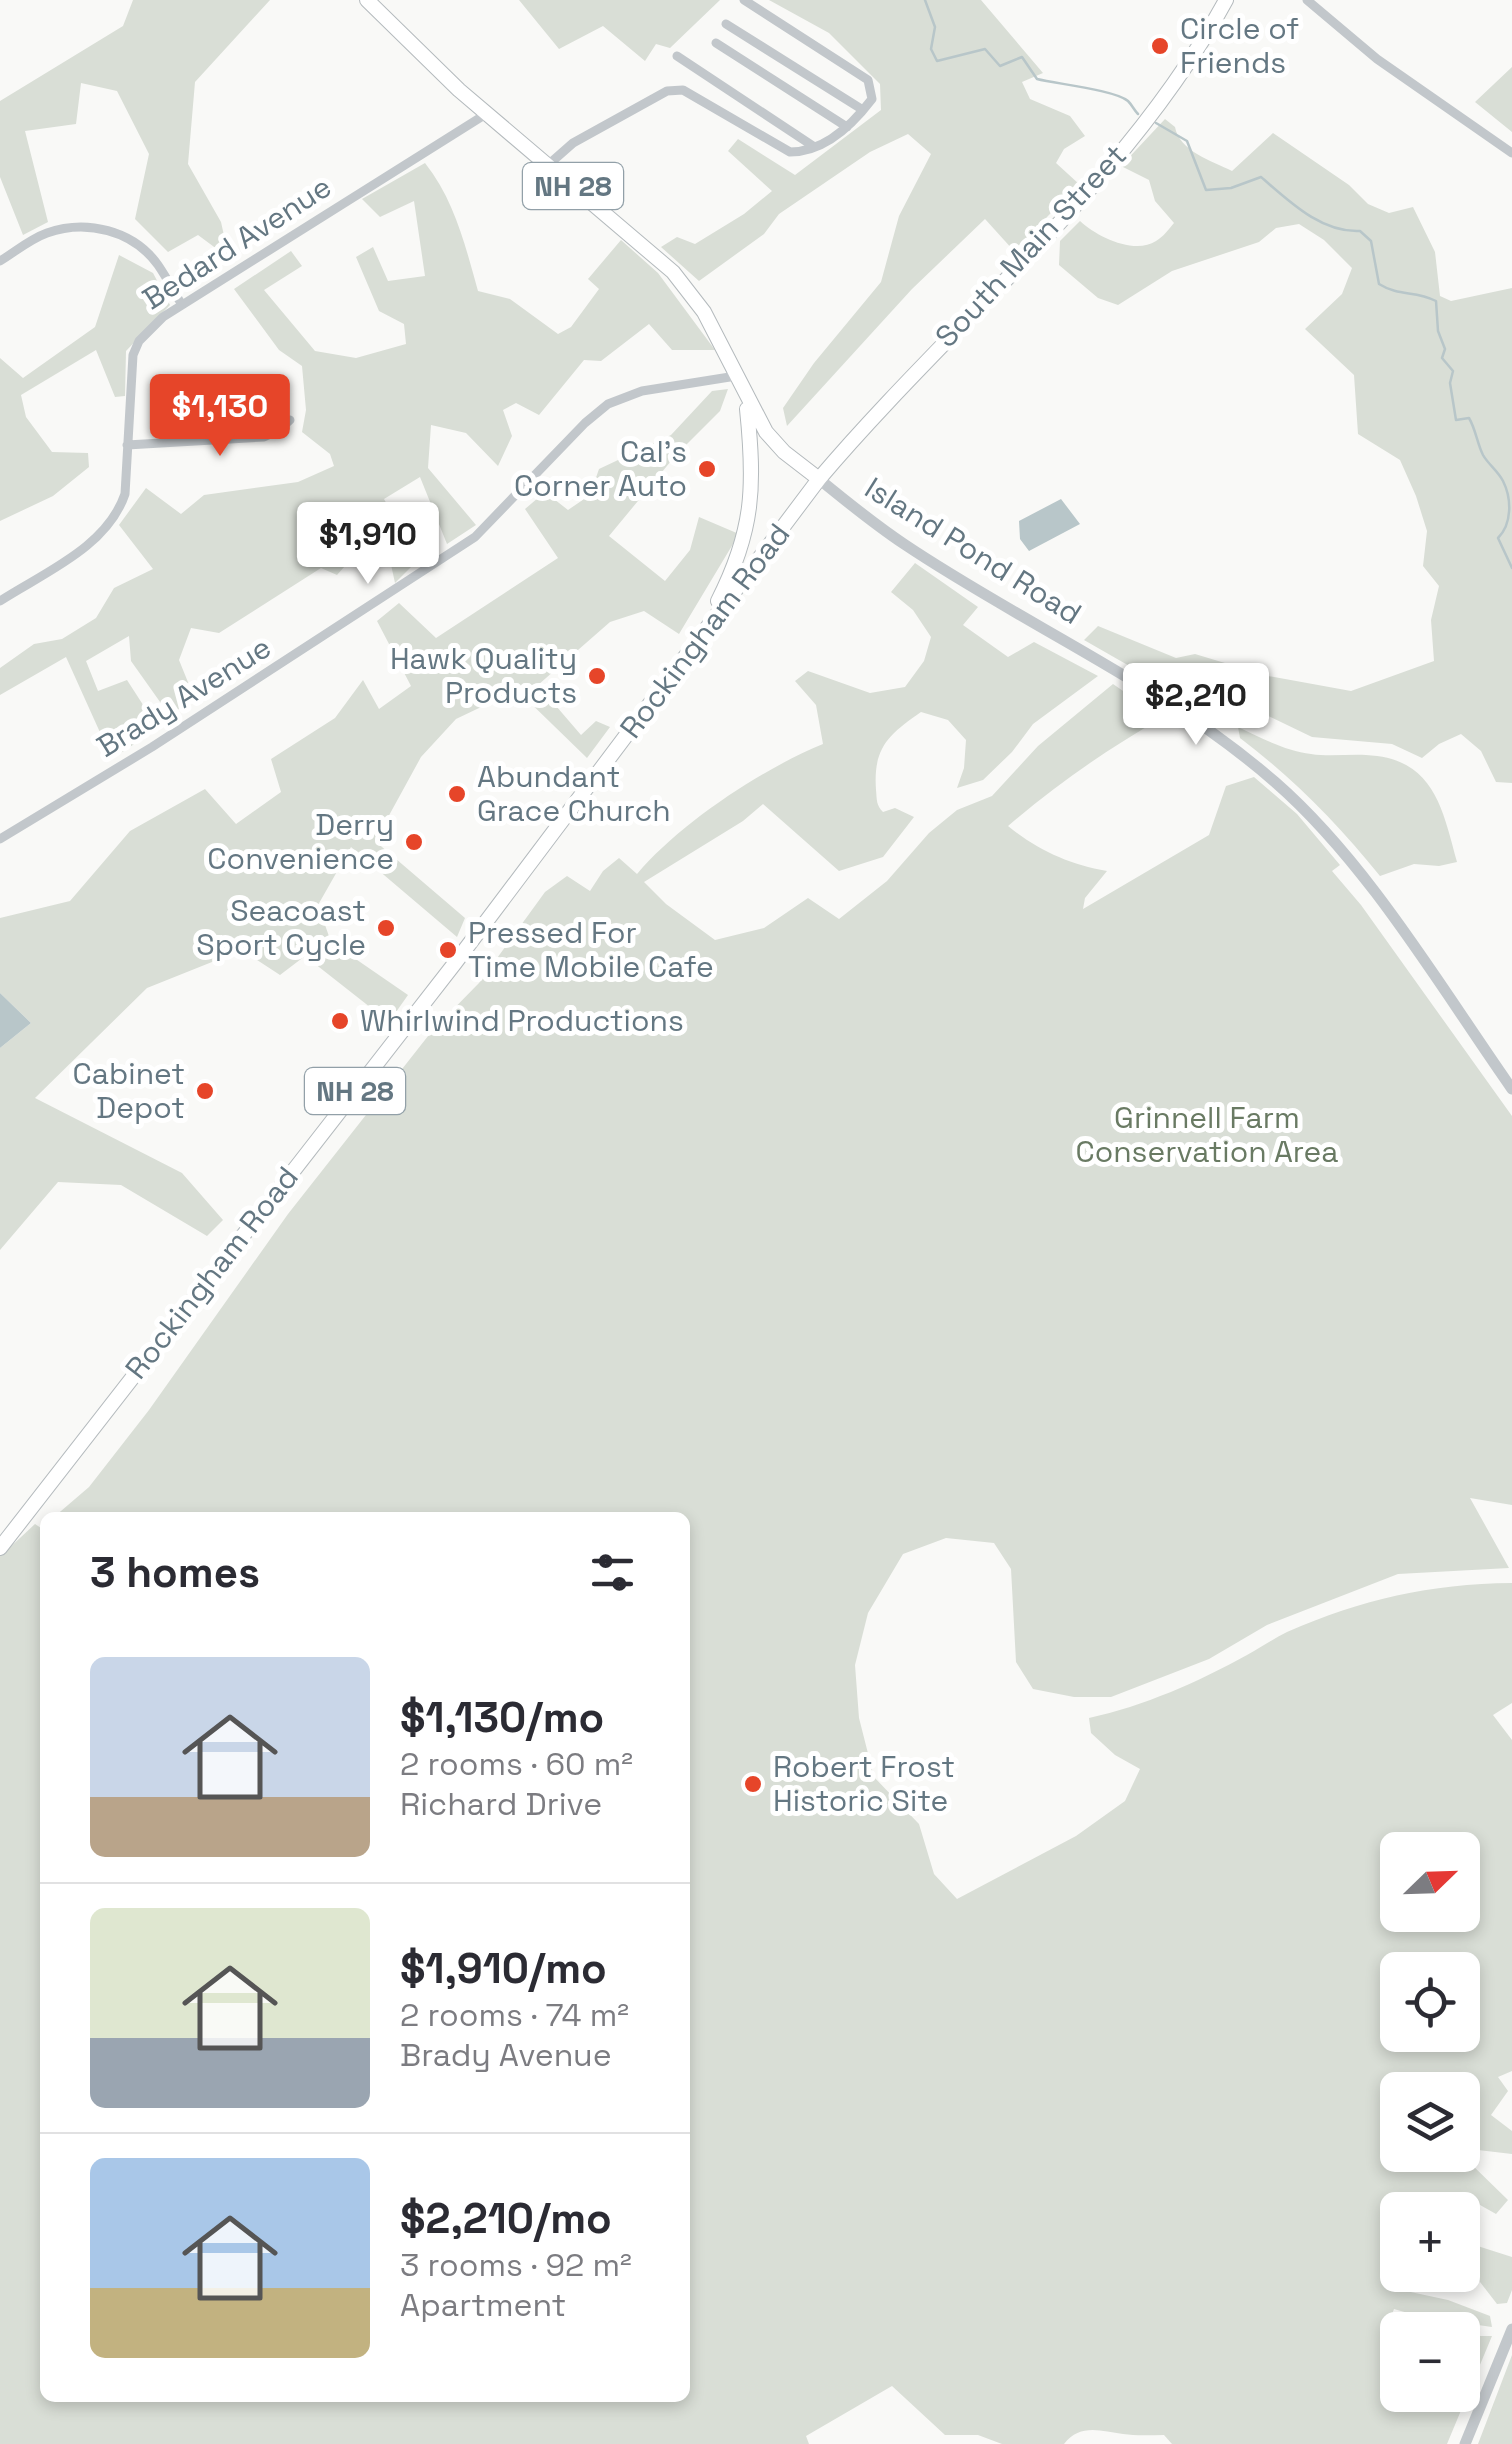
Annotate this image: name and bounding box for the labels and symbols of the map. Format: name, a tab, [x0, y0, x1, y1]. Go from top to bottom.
place label: Circle of Friends	[1180, 9, 1299, 82]
marker: Circle of Friends	[1149, 35, 1171, 57]
street label: South Main Street	[927, 136, 1135, 355]
road number: NH 28	[523, 163, 623, 209]
street label: Bedard Avenue	[135, 167, 339, 318]
pin: $1,130	[139, 374, 301, 459]
place label: Cal's Corner Auto	[514, 432, 687, 505]
marker: Cal's Corner Auto	[696, 458, 718, 480]
street label: Island Pond Road	[858, 468, 1089, 633]
pin: $1,910	[287, 502, 449, 587]
street label: Rockingham Road	[611, 515, 798, 746]
street label: Brady Avenue	[89, 627, 278, 766]
place label: Hawk Quality Products	[390, 639, 577, 712]
pin: $2,210	[1115, 663, 1277, 748]
marker: Hawk Quality Products	[586, 665, 608, 687]
place label: Abundant Grace Church	[477, 757, 671, 830]
marker: Abundant Grace Church	[446, 783, 468, 805]
place label: Derry Convenience	[207, 805, 394, 878]
marker: Derry Convenience	[403, 831, 425, 853]
place label: Seacoast Sport Cycle	[196, 891, 366, 964]
place label: Pressed For Time Mobile Cafe	[468, 913, 714, 986]
marker: Seacoast Sport Cycle	[375, 917, 397, 939]
marker: Pressed For Time Mobile Cafe	[437, 939, 459, 961]
place label: Whirlwind Productions	[360, 1001, 684, 1040]
marker: Whirlwind Productions	[329, 1010, 351, 1032]
place label: Cabinet Depot	[72, 1054, 185, 1127]
road number: NH 28	[305, 1068, 405, 1114]
marker: Cabinet Depot	[194, 1080, 216, 1102]
park label: Grinnell Farm Conservation Area	[1075, 1098, 1339, 1171]
street label: Rockingham Road	[116, 1159, 307, 1387]
place label: Robert Frost Historic Site	[773, 1747, 955, 1820]
marker: Robert Frost Historic Site	[742, 1773, 764, 1795]
north arrow	[1380, 1832, 1480, 1932]

